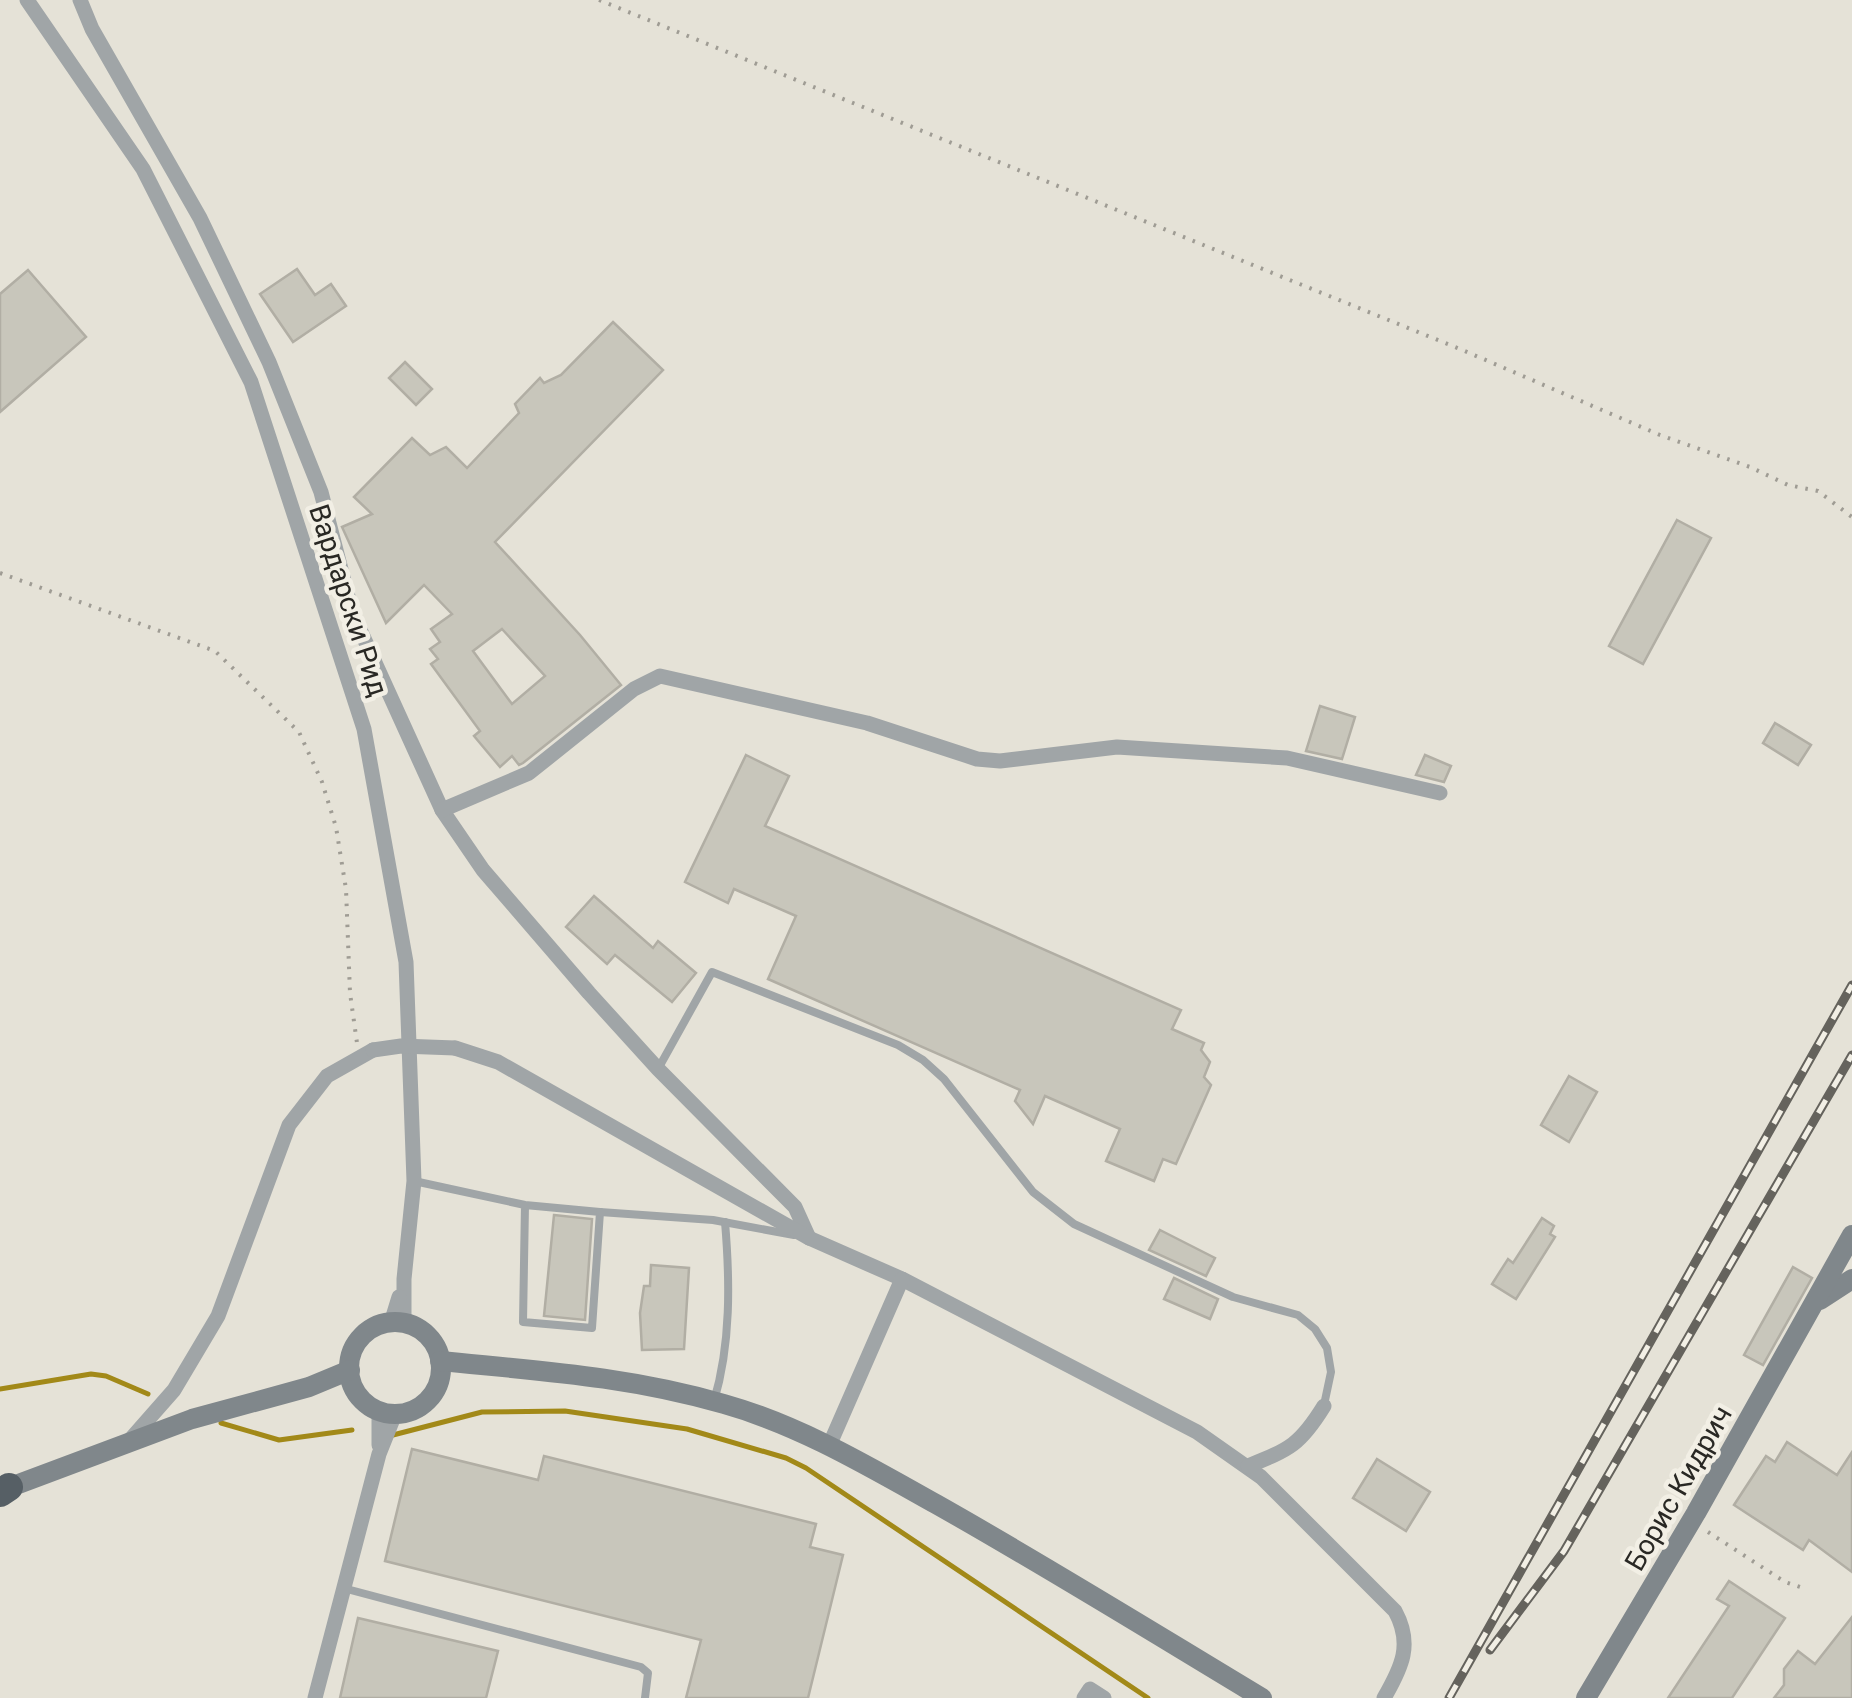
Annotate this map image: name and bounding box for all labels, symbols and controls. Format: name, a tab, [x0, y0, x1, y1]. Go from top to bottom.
street label: Вардарски Рид	[302, 500, 395, 700]
street label: Борис Кидрич	[1618, 1400, 1739, 1577]

